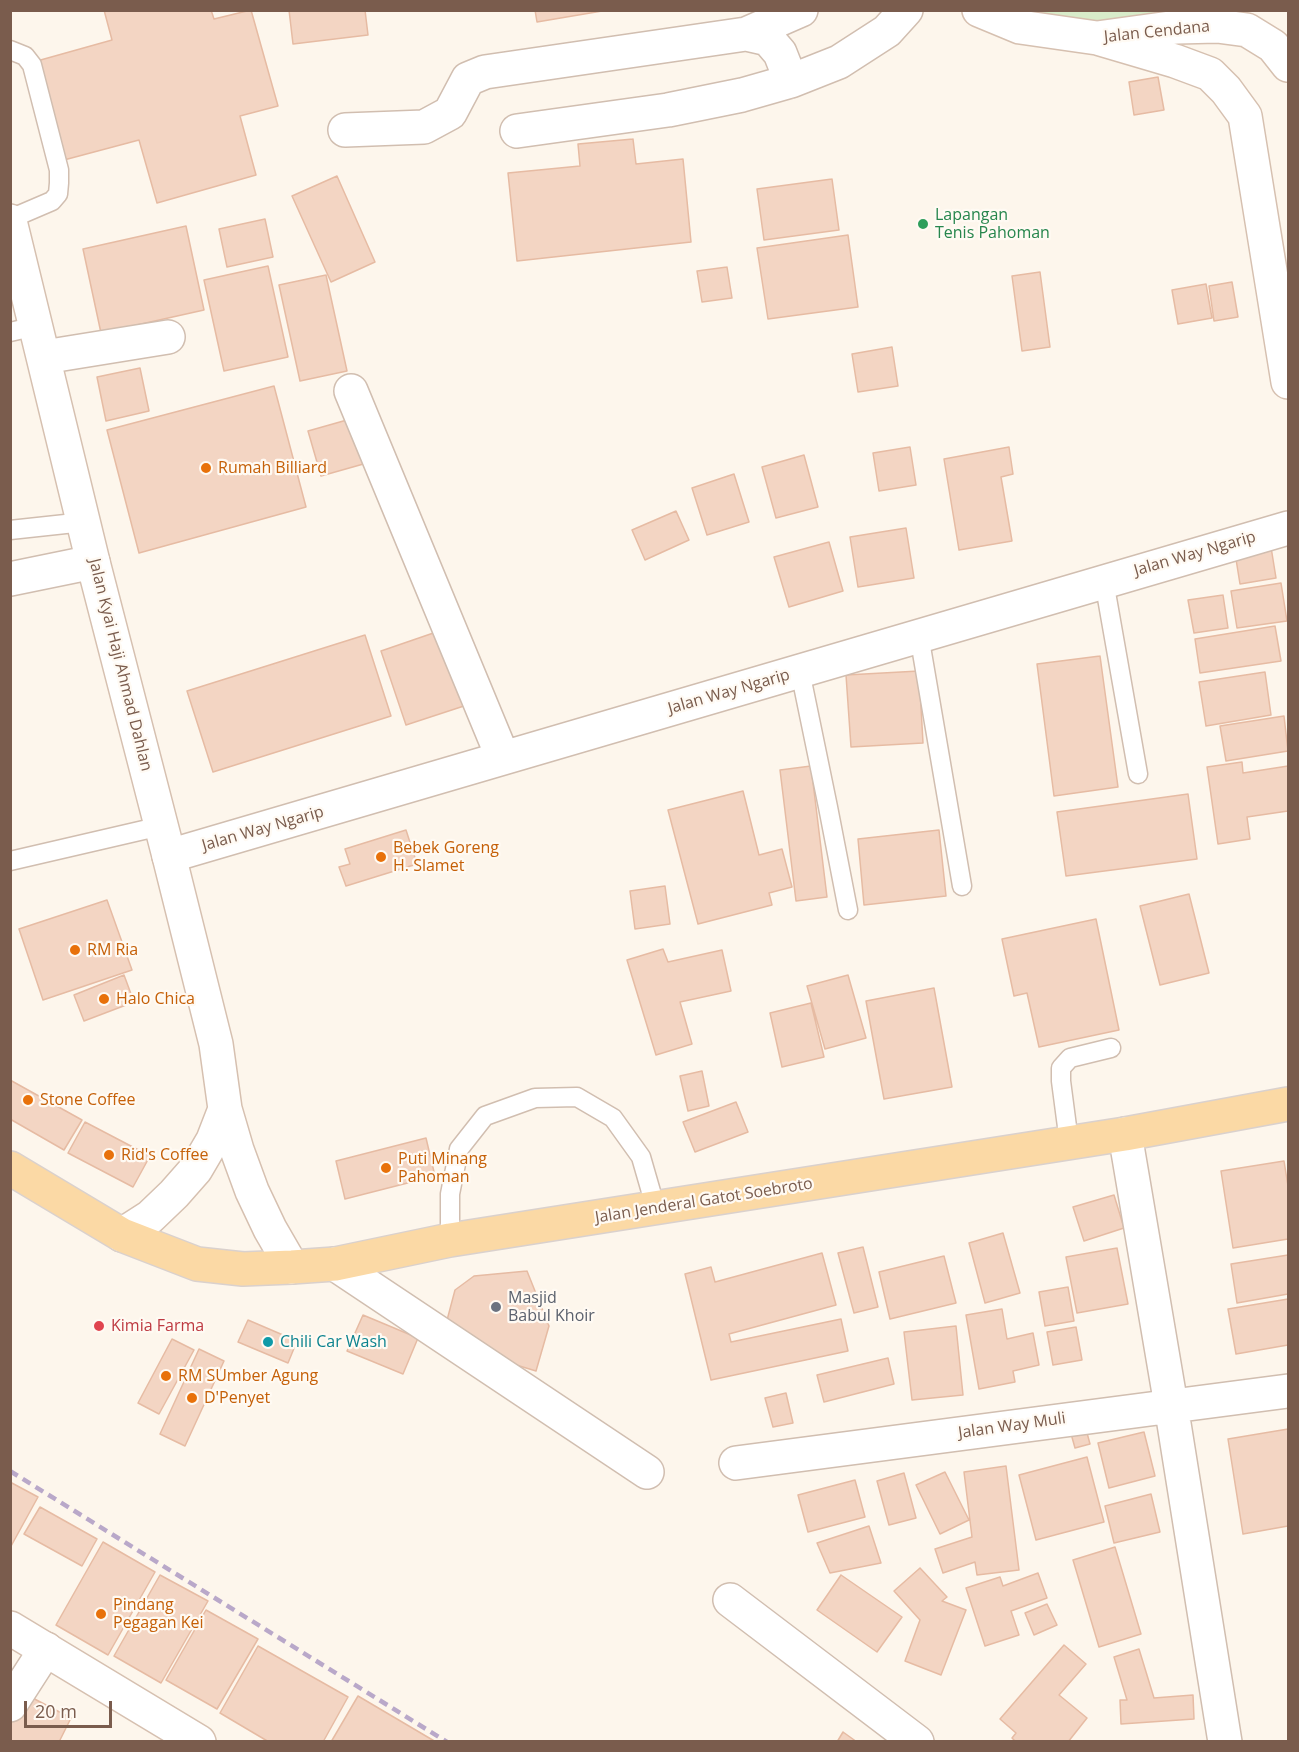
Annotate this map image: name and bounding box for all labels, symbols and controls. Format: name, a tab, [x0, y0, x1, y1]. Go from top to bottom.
street label: Jalan Cendana	[1103, 17, 1211, 47]
place label: Lapangan Tenis Pahoman	[935, 205, 1050, 243]
marker: Lapangan Tenis Pahoman	[916, 217, 930, 231]
place label: Rumah Billiard	[218, 458, 327, 478]
marker: Rumah Billiard	[199, 461, 213, 475]
street label: Jalan Way Ngarip	[1132, 527, 1258, 581]
street label: Jalan Kyai Haji Ahmad Dahlan	[84, 557, 156, 773]
street label: Jalan Way Ngarip	[666, 665, 792, 719]
street label: Jalan Way Ngarip	[200, 802, 326, 856]
place label: Bebek Goreng H. Slamet	[393, 838, 499, 876]
marker: Bebek Goreng H. Slamet	[374, 850, 388, 864]
place label: RM Ria	[87, 940, 138, 960]
marker: RM Ria	[68, 943, 82, 957]
place label: Halo Chica	[116, 989, 195, 1009]
marker: Halo Chica	[97, 992, 111, 1006]
place label: Stone Coffee	[40, 1090, 135, 1110]
marker: Stone Coffee	[21, 1093, 35, 1107]
place label: Rid's Coffee	[121, 1145, 208, 1165]
marker: Rid's Coffee	[102, 1148, 116, 1162]
place label: Puti Minang Pahoman	[398, 1149, 487, 1187]
marker: Puti Minang Pahoman	[379, 1161, 393, 1175]
street label: Jalan Jenderal Gatot Soebroto	[594, 1174, 814, 1228]
place label: Masjid Babul Khoir	[508, 1288, 595, 1326]
marker: Masjid Babul Khoir	[489, 1300, 503, 1314]
place label: Kimia Farma	[111, 1316, 204, 1336]
marker: Kimia Farma	[92, 1319, 106, 1333]
place label: Chili Car Wash	[280, 1332, 387, 1352]
marker: Chili Car Wash	[261, 1335, 275, 1349]
place label: RM SUmber Agung	[178, 1366, 318, 1386]
marker: RM SUmber Agung	[159, 1369, 173, 1383]
place label: D'Penyet	[204, 1388, 270, 1408]
marker: D'Penyet	[185, 1391, 199, 1405]
street label: Jalan Way Muli	[957, 1409, 1067, 1443]
place label: Pindang Pegagan Kei	[113, 1595, 204, 1633]
marker: Pindang Pegagan Kei	[94, 1607, 108, 1621]
scale bar	[27, 1689, 116, 1727]
text: 20 m	[35, 1699, 77, 1723]

